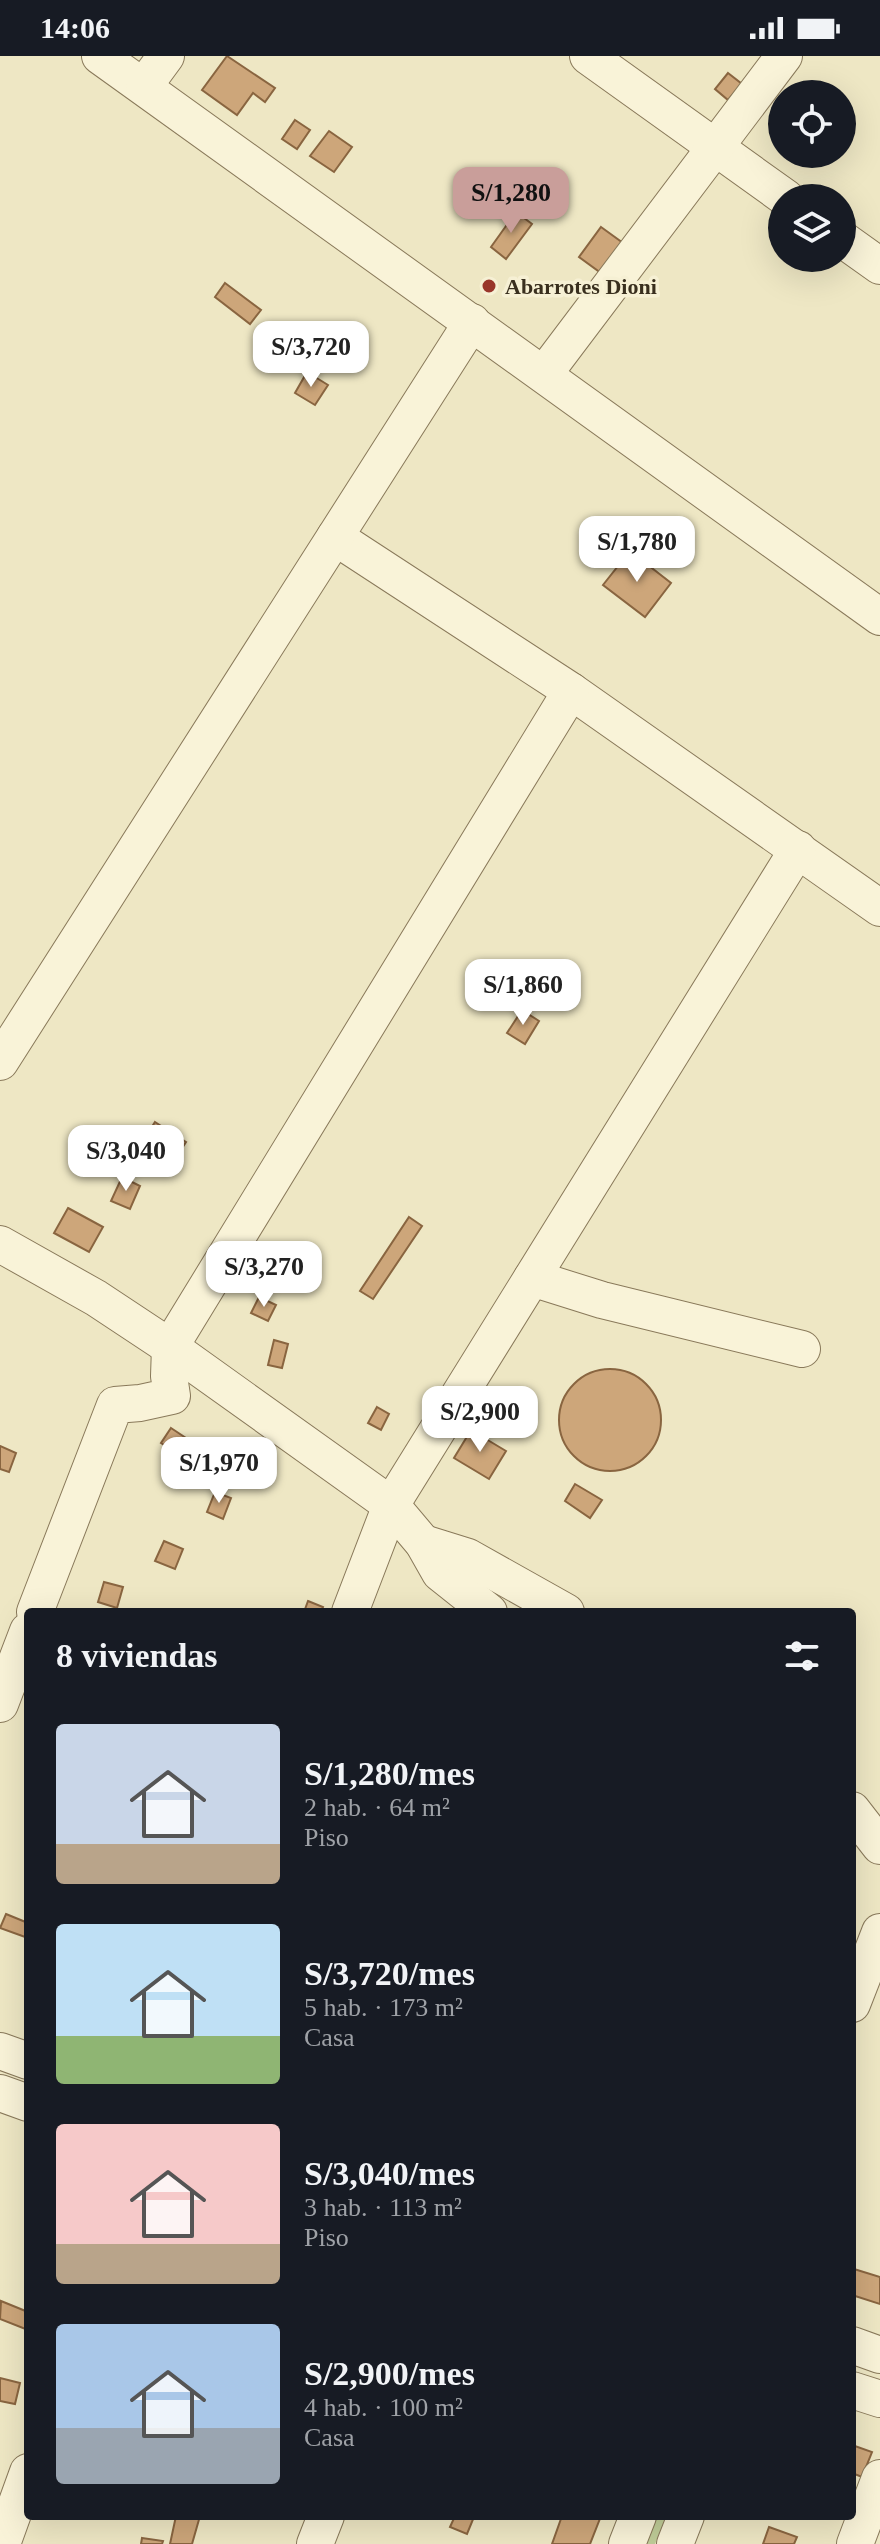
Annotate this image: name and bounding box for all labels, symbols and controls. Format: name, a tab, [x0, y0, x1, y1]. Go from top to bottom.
text: 14:06	[40, 11, 110, 44]
map controls	[768, 80, 856, 272]
button: locate	[768, 80, 856, 168]
pin: S/1,280	[437, 167, 585, 235]
text: S/1,280	[471, 178, 551, 207]
button: layers	[768, 184, 856, 272]
place label: Abarrotes Dioni	[505, 274, 657, 299]
marker: Abarrotes Dioni	[480, 277, 498, 295]
pin: S/3,720	[237, 321, 385, 389]
text: S/3,720	[271, 332, 351, 361]
pin: S/1,780	[563, 516, 711, 584]
text: S/1,780	[597, 527, 677, 556]
pin: S/1,860	[449, 959, 597, 1027]
text: S/1,860	[483, 970, 563, 999]
pin: S/3,040	[52, 1125, 200, 1193]
text: S/3,040	[86, 1136, 166, 1165]
pin: S/3,270	[190, 1241, 338, 1309]
text: S/3,270	[224, 1252, 304, 1281]
pin: S/2,900	[406, 1386, 554, 1454]
text: S/2,900	[440, 1397, 520, 1426]
pin: S/1,970	[145, 1437, 293, 1505]
text: S/1,970	[179, 1448, 259, 1477]
icon: filters	[780, 1634, 824, 1678]
text: 8 viviendas	[56, 1637, 218, 1674]
text: S/1,280/mes	[304, 1755, 475, 1792]
icon: home	[120, 1756, 216, 1852]
text: 2 hab. · 64 m²	[304, 1793, 450, 1822]
text: Piso	[304, 1823, 349, 1852]
text: S/3,720/mes	[304, 1955, 475, 1992]
icon: home	[120, 1956, 216, 2052]
text: 5 hab. · 173 m²	[304, 1993, 463, 2022]
text: Casa	[304, 2023, 355, 2052]
text: S/3,040/mes	[304, 2155, 475, 2192]
icon: home	[120, 2156, 216, 2252]
text: 3 hab. · 113 m²	[304, 2193, 462, 2222]
text: Piso	[304, 2223, 349, 2252]
text: S/2,900/mes	[304, 2355, 475, 2392]
icon: home	[120, 2356, 216, 2452]
text: 4 hab. · 100 m²	[304, 2393, 463, 2422]
text: Casa	[304, 2423, 355, 2452]

